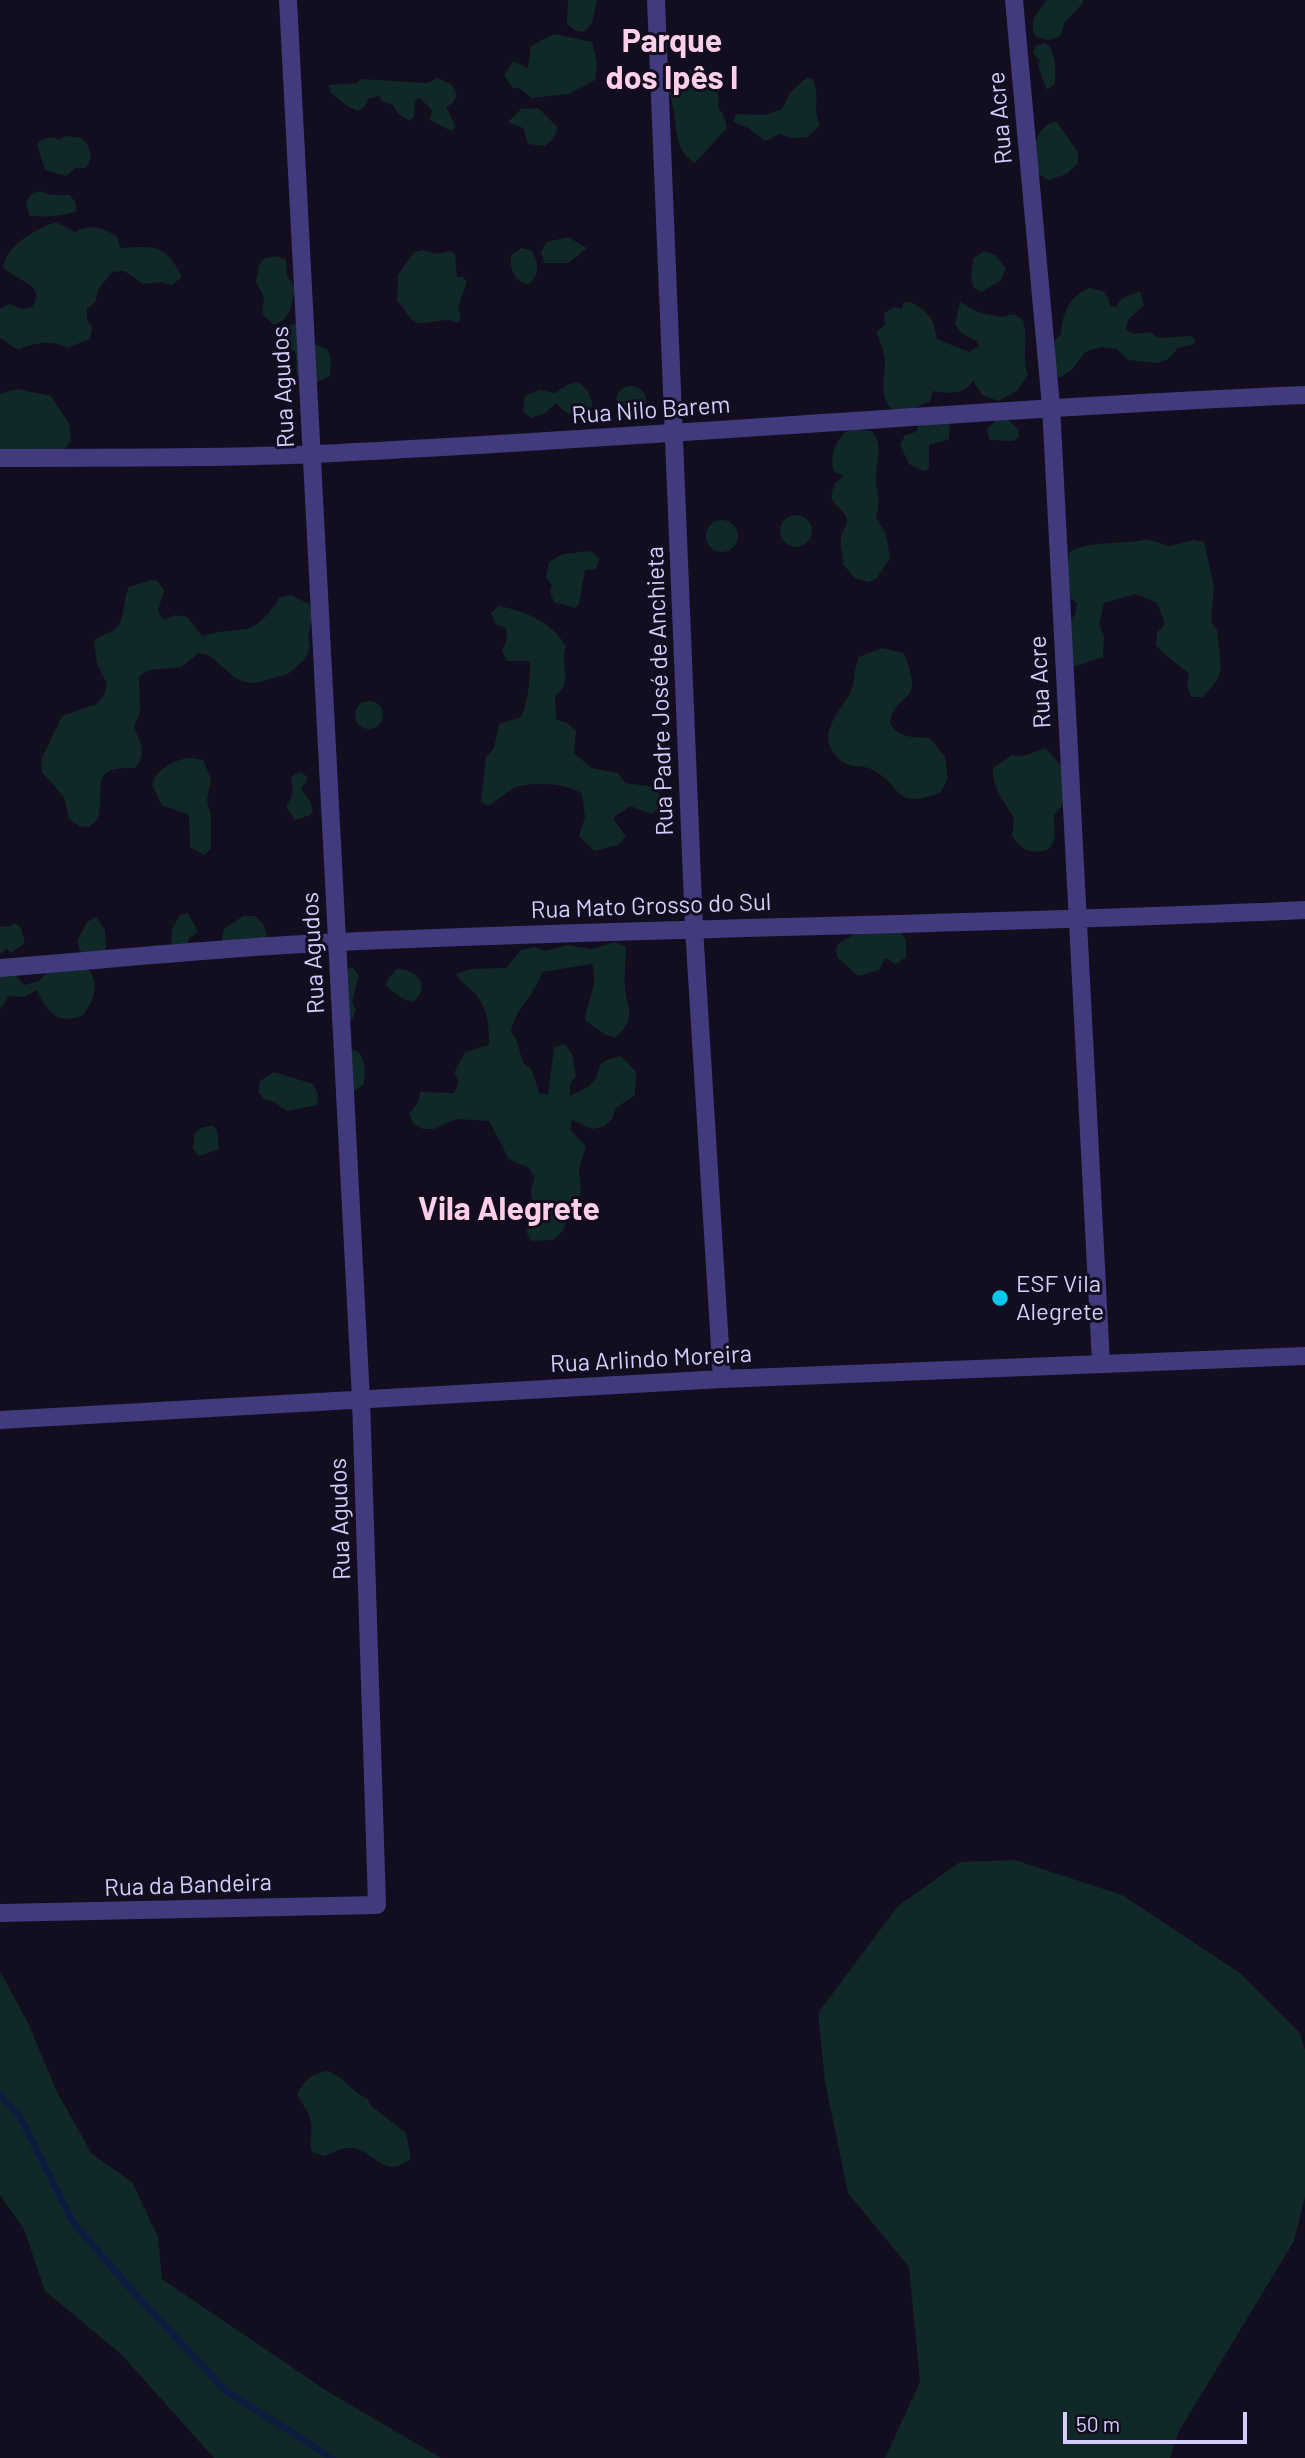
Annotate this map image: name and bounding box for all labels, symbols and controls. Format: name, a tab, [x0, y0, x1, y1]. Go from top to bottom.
district label: Parque dos Ipês I	[606, 22, 738, 97]
street label: Rua Acre	[982, 71, 1018, 165]
street label: Rua Agudos	[265, 325, 301, 449]
street label: Rua Nilo Barem	[571, 390, 731, 430]
street label: Rua Padre José de Anchieta	[641, 546, 679, 836]
street label: Rua Acre	[1023, 635, 1057, 729]
street label: Rua Mato Grosso do Sul	[530, 887, 772, 925]
street label: Rua Agudos	[295, 891, 331, 1015]
district label: Vila Alegrete	[418, 1190, 600, 1228]
place label: ESF Vila Alegrete	[1016, 1270, 1104, 1326]
marker: ESF Vila Alegrete	[990, 1288, 1010, 1308]
street label: Rua Arlindo Moreira	[549, 1339, 753, 1379]
street label: Rua Agudos	[323, 1457, 357, 1581]
street label: Rua da Bandeira	[104, 1868, 272, 1902]
scale bar	[1067, 2398, 1251, 2442]
text: 50 m	[1076, 2411, 1120, 2436]

